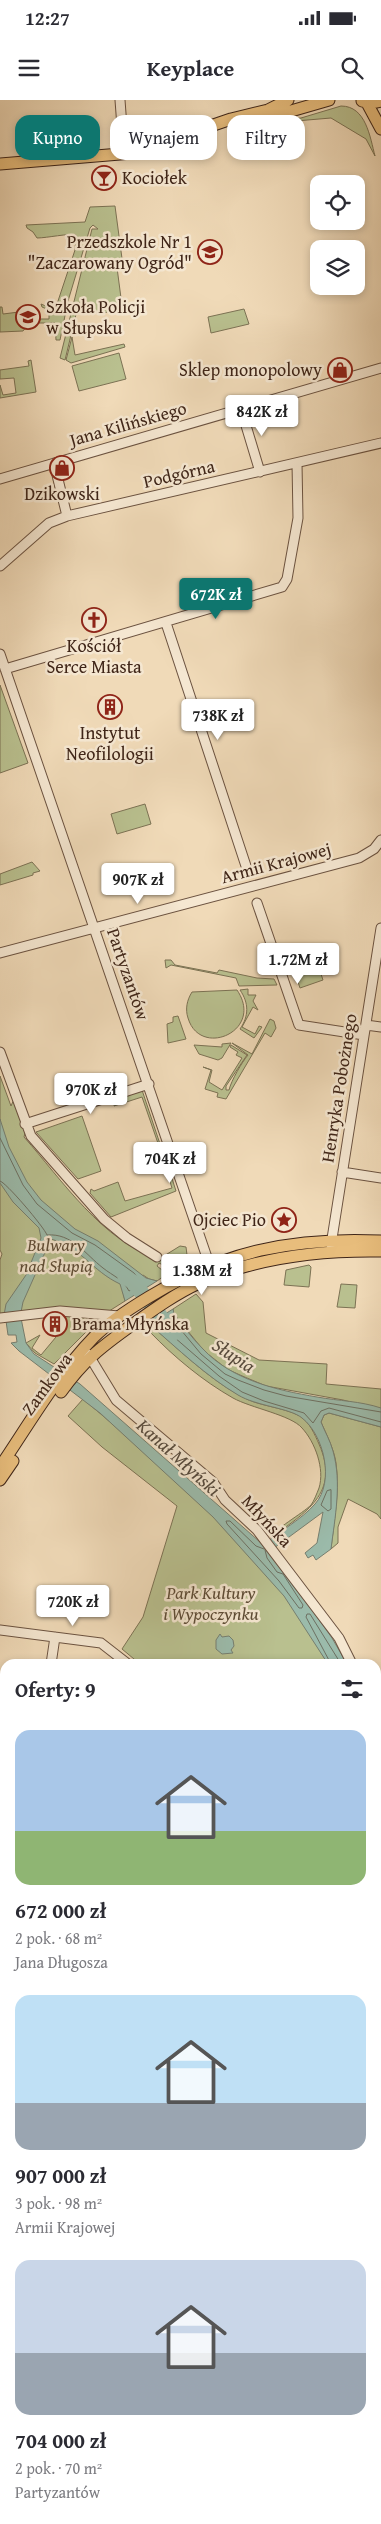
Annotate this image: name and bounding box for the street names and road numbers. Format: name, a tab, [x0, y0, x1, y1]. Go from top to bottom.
street label: Jana Kilińskiego	[64, 394, 190, 454]
street label: Podgórna	[140, 452, 218, 495]
street label: Armii Krajowej	[218, 835, 334, 890]
street label: Partyzantów	[100, 924, 157, 1024]
street label: Henryka Pobożnego	[313, 1012, 364, 1164]
street label: Zamkowa	[15, 1346, 79, 1421]
street label: Młyńska	[236, 1488, 299, 1554]

